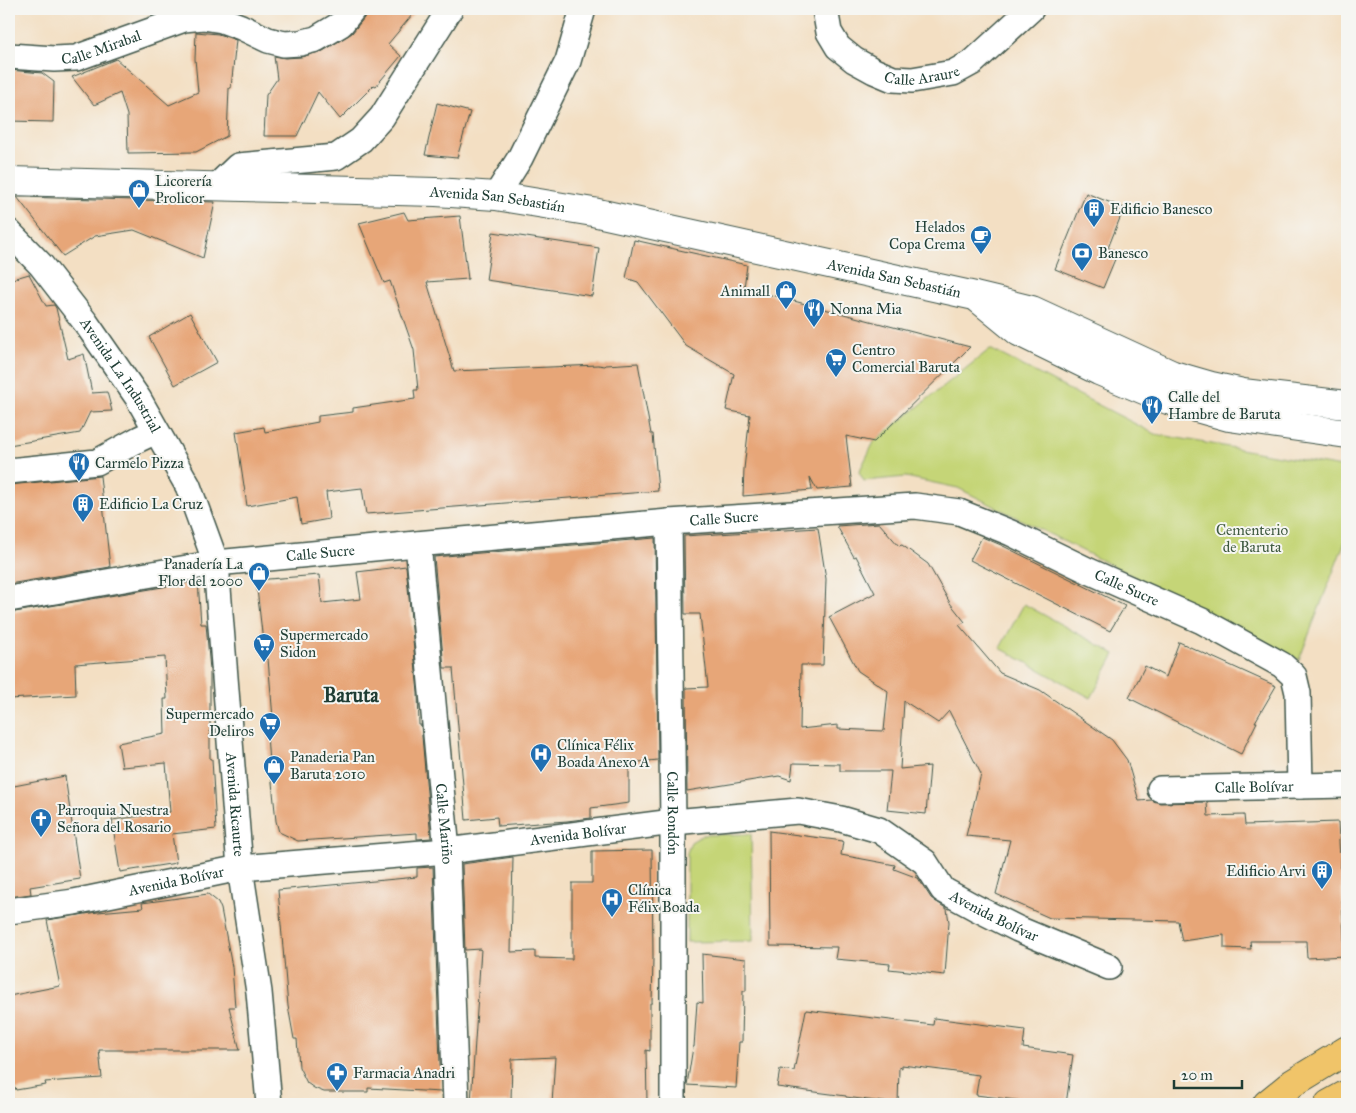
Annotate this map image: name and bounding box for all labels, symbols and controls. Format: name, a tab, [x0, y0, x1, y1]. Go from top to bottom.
street label: Calle Mirabal	[61, 26, 144, 68]
street label: Calle Araure	[881, 62, 963, 89]
place label: Licorería Prolicor	[155, 172, 213, 207]
shop icon: Licorería Prolicor	[127, 178, 151, 209]
street label: Avenida San Sebastián	[428, 183, 566, 216]
building icon: Edificio Banesco	[1082, 197, 1106, 228]
place label: Edificio Banesco	[1110, 200, 1213, 218]
place label: Helados Copa Crema	[889, 218, 966, 253]
cafe icon: Helados Copa Crema	[969, 224, 993, 255]
bank icon: Banesco	[1070, 241, 1094, 272]
place label: Banesco	[1098, 244, 1148, 262]
street label: Avenida San Sebastián	[825, 255, 963, 302]
shop icon: Animall	[774, 279, 798, 310]
place label: Animall	[720, 282, 771, 300]
restaurant icon: Nonna Mia	[802, 297, 826, 328]
place label: Nonna Mia	[830, 300, 903, 318]
street label: Avenida La Industrial	[76, 314, 165, 437]
place label: Centro Comercial Baruta	[852, 341, 961, 376]
supermarket icon: Centro Comercial Baruta	[824, 347, 848, 378]
place label: Calle del Hambre de Baruta	[1168, 388, 1281, 423]
restaurant icon: Calle del Hambre de Baruta	[1140, 394, 1164, 425]
restaurant icon: Carmelo Pizza	[67, 451, 91, 482]
place label: Carmelo Pizza	[95, 454, 184, 472]
building icon: Edificio La Cruz	[71, 492, 95, 523]
place label: Edificio La Cruz	[99, 495, 203, 513]
street label: Calle Sucre	[689, 507, 759, 530]
park label: Cementerio de Baruta	[1216, 521, 1288, 556]
street label: Calle Sucre	[285, 541, 356, 565]
place label: Panadería La Flor del 2000	[158, 555, 244, 590]
shop icon: Panadería La Flor del 2000	[247, 561, 271, 592]
street label: Calle Sucre	[1092, 566, 1162, 610]
place label: Supermercado Sidon	[280, 626, 369, 661]
supermarket icon: Supermercado Sidon	[252, 632, 276, 663]
district label: Baruta	[323, 683, 379, 707]
place label: Supermercado Deliros	[166, 705, 254, 740]
supermarket icon: Supermercado Deliros	[258, 711, 282, 742]
place label: Clínica Félix Boada Anexo A	[557, 736, 650, 771]
hospital icon: Clínica Félix Boada Anexo A	[529, 742, 553, 773]
place label: Panaderia Pan Baruta 2010	[290, 748, 375, 783]
street label: Avenida Ricaurte	[222, 751, 248, 857]
shop icon: Panaderia Pan Baruta 2010	[262, 754, 286, 785]
street label: Calle Rondón	[663, 771, 682, 855]
street label: Calle Bolívar	[1214, 777, 1294, 797]
street label: Calle Mariño	[432, 782, 456, 865]
place label: Parroquia Nuestra Señora del Rosario	[57, 801, 171, 836]
church icon: Parroquia Nuestra Señora del Rosario	[29, 807, 53, 838]
street label: Avenida Bolívar	[528, 819, 628, 849]
building icon: Edificio Arvi	[1310, 859, 1334, 890]
street label: Avenida Bolívar	[126, 862, 226, 900]
place label: Edificio Arvi	[1226, 862, 1306, 880]
place label: Clínica Félix Boada	[628, 881, 700, 916]
street label: Avenida Bolívar	[946, 886, 1041, 946]
hospital icon: Clínica Félix Boada	[600, 887, 624, 918]
scale bar	[1174, 1058, 1241, 1090]
pharmacy icon: Farmacia Anadri	[325, 1061, 349, 1092]
place label: Farmacia Anadri	[353, 1064, 455, 1082]
text: 20 m	[1181, 1066, 1213, 1084]

